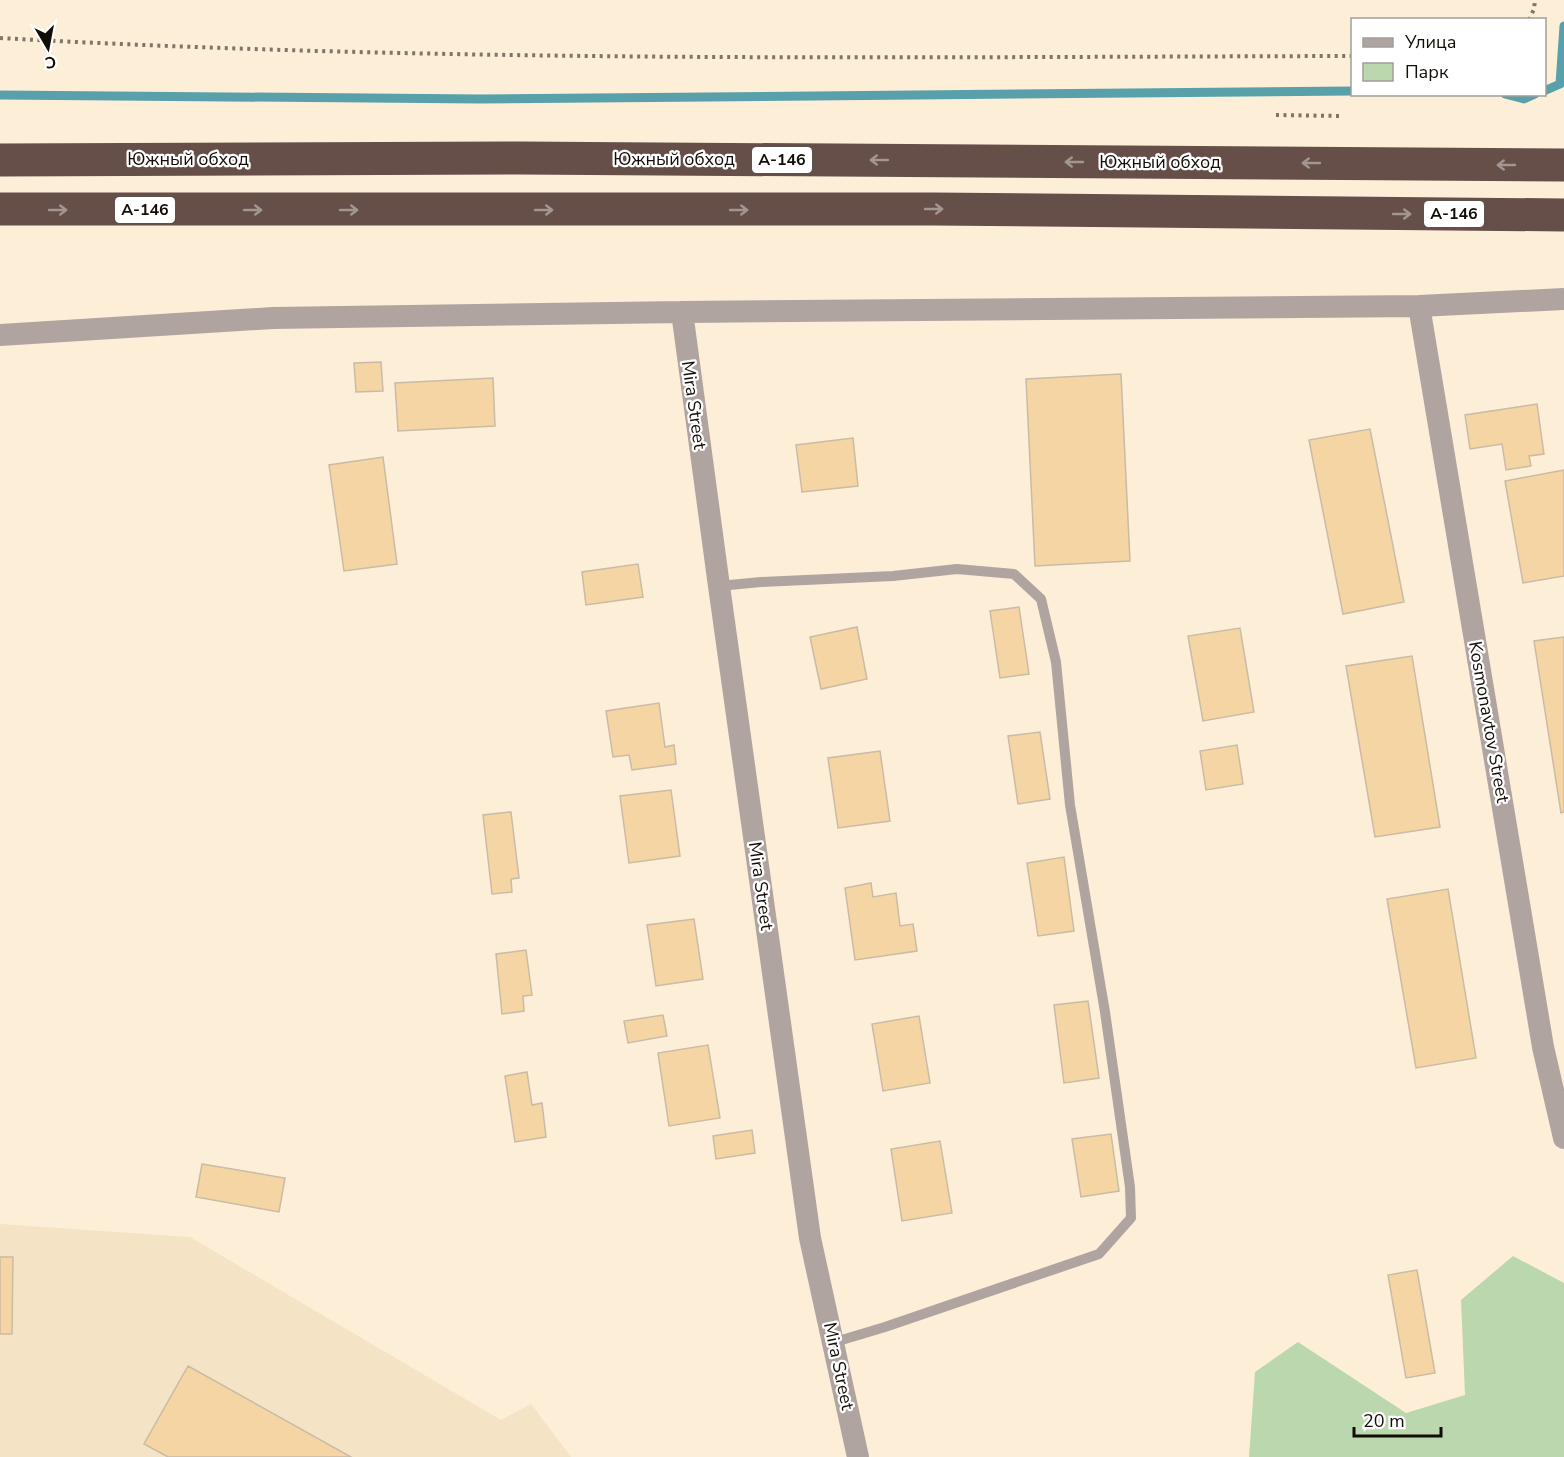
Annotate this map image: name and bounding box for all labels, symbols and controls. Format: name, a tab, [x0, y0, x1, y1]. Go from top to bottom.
north arrow	[18, 18, 78, 78]
legend	[1351, 18, 1546, 96]
text: Улица	[1404, 30, 1456, 54]
text: С	[43, 50, 58, 74]
text: Парк	[1405, 60, 1449, 84]
street label: Южный обход	[127, 147, 249, 171]
street label: Южный обход	[613, 147, 735, 171]
road number: А-146	[752, 147, 812, 173]
street label: Южный обход	[1099, 150, 1221, 174]
one-way arrow	[869, 154, 889, 166]
one-way arrow	[1064, 156, 1084, 168]
one-way arrow	[1301, 157, 1321, 169]
one-way arrow	[1496, 159, 1516, 171]
road number: А-146	[115, 197, 175, 223]
road number: А-146	[1424, 201, 1484, 227]
one-way arrow	[923, 203, 943, 215]
one-way arrow	[48, 204, 68, 216]
one-way arrow	[243, 204, 263, 216]
one-way arrow	[338, 204, 358, 216]
one-way arrow	[533, 204, 553, 216]
one-way arrow	[728, 204, 748, 216]
one-way arrow	[1391, 208, 1411, 220]
street label: Mira Street	[676, 359, 712, 452]
street label: Kosmonavtov Street	[1463, 639, 1515, 805]
street label: Mira Street	[743, 840, 779, 933]
street label: Mira Street	[818, 1320, 860, 1413]
scale bar	[1354, 1400, 1441, 1438]
text: 20 m	[1363, 1409, 1405, 1433]

